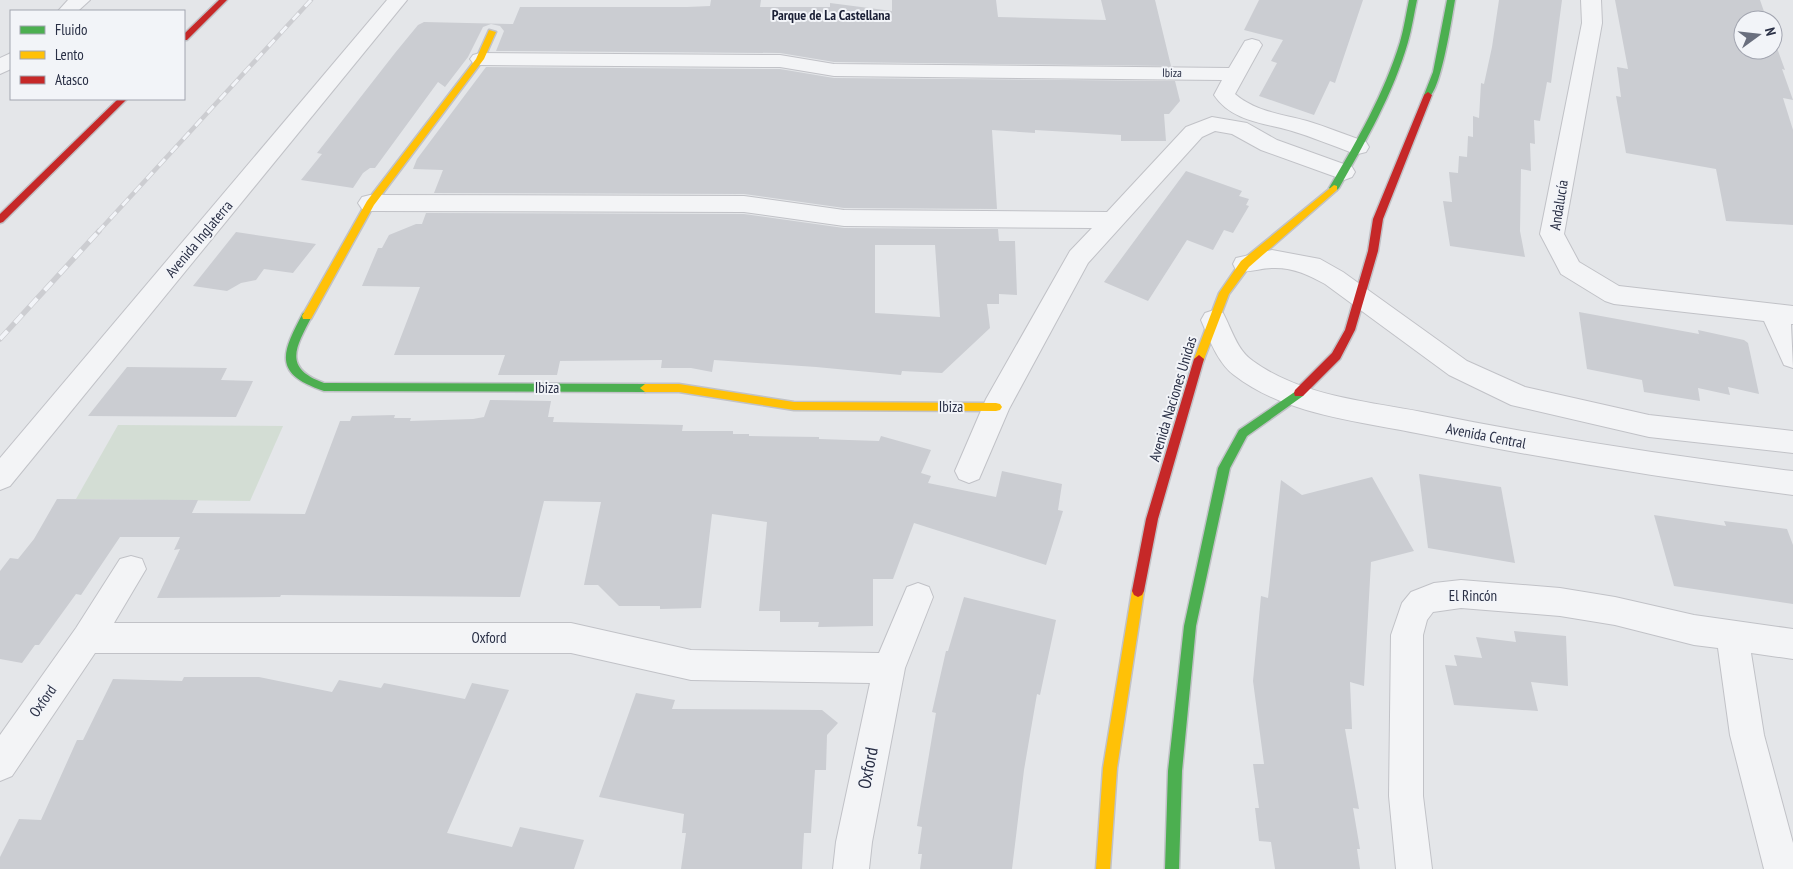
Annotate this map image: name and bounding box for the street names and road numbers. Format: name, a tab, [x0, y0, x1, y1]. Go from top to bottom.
street label: Ibiza	[1162, 65, 1182, 80]
street label: Andalucía	[1545, 178, 1572, 231]
street label: Avenida Inglaterra	[161, 196, 236, 281]
street label: Avenida Naciones Unidas	[1144, 334, 1201, 464]
street label: Ibiza	[535, 378, 559, 397]
street label: Ibiza	[939, 397, 963, 416]
street label: Avenida Central	[1444, 418, 1528, 453]
street label: El Rincón	[1449, 586, 1497, 605]
street label: Oxford	[472, 628, 506, 647]
street label: Oxford	[25, 681, 60, 720]
street label: Oxford	[852, 745, 883, 791]

